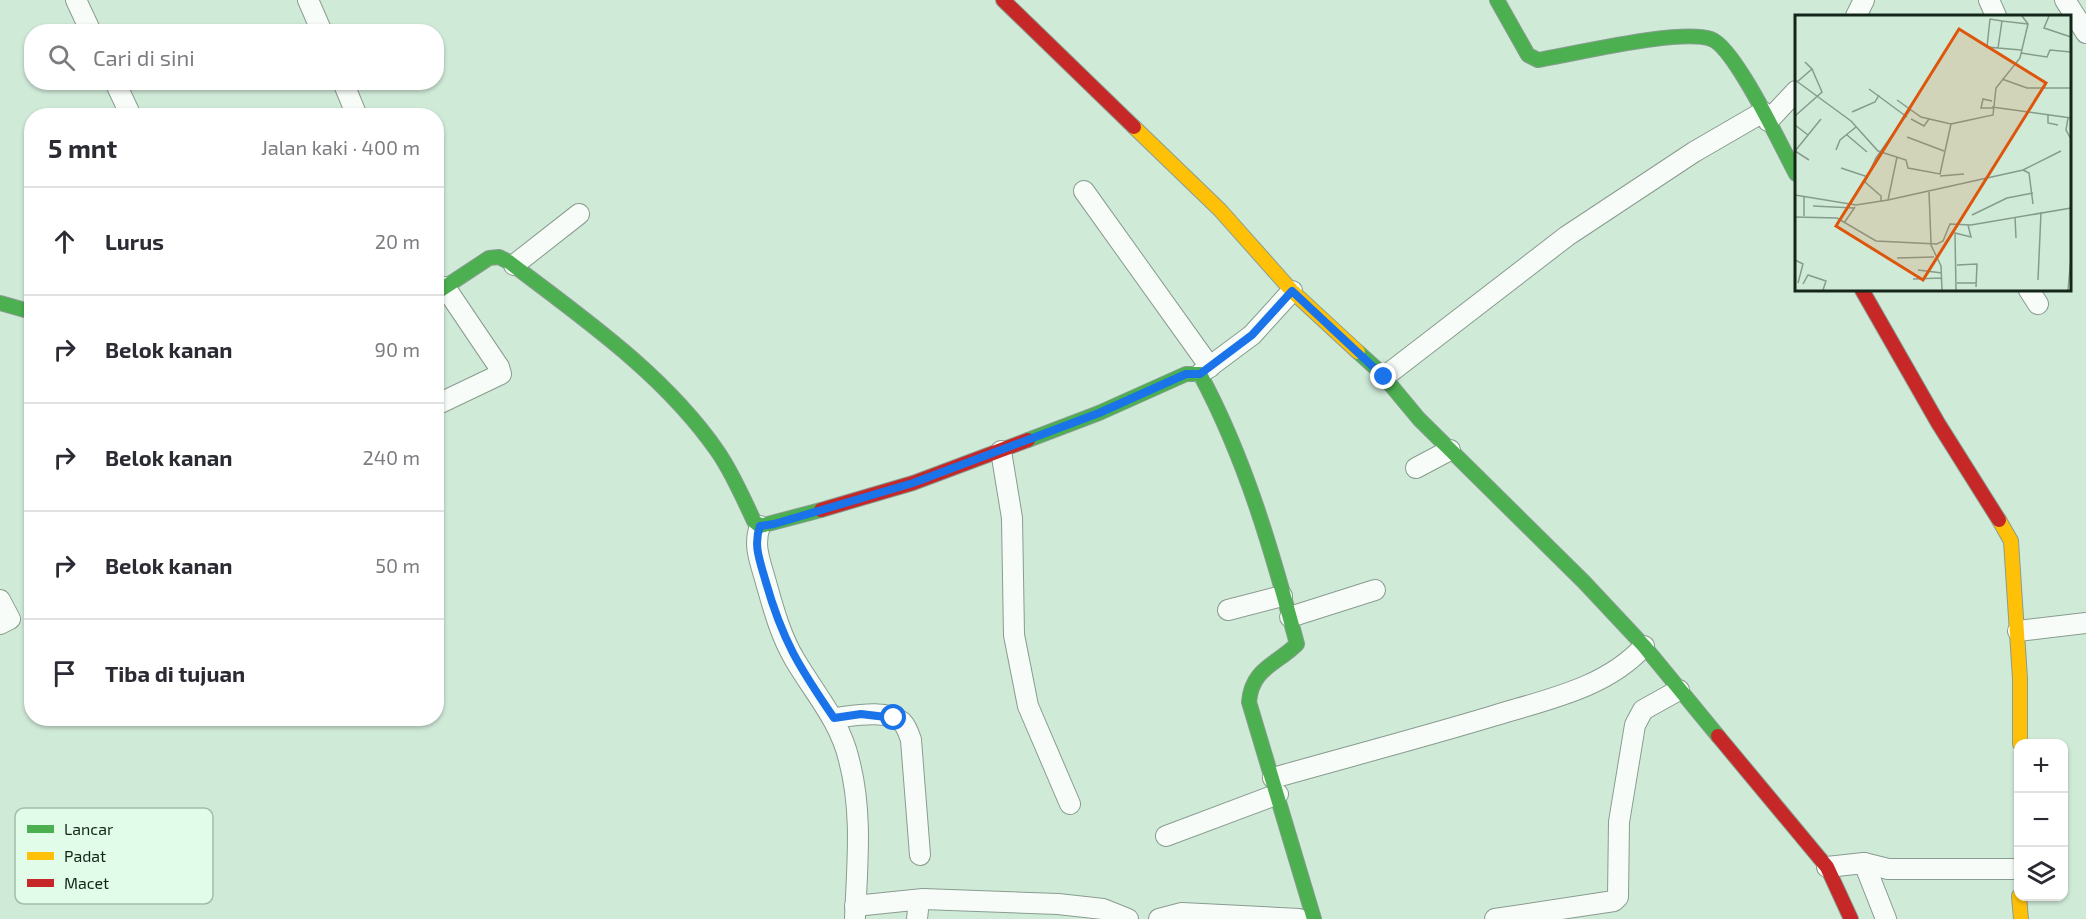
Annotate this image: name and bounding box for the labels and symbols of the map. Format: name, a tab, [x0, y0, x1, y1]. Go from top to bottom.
inset map	[1795, 15, 2071, 291]
route end	[1370, 363, 1396, 389]
route start	[880, 704, 906, 730]
legend	[15, 808, 213, 904]
text: Lancar	[64, 819, 114, 838]
text: Padat	[64, 846, 106, 865]
text: Macet	[64, 873, 109, 892]

